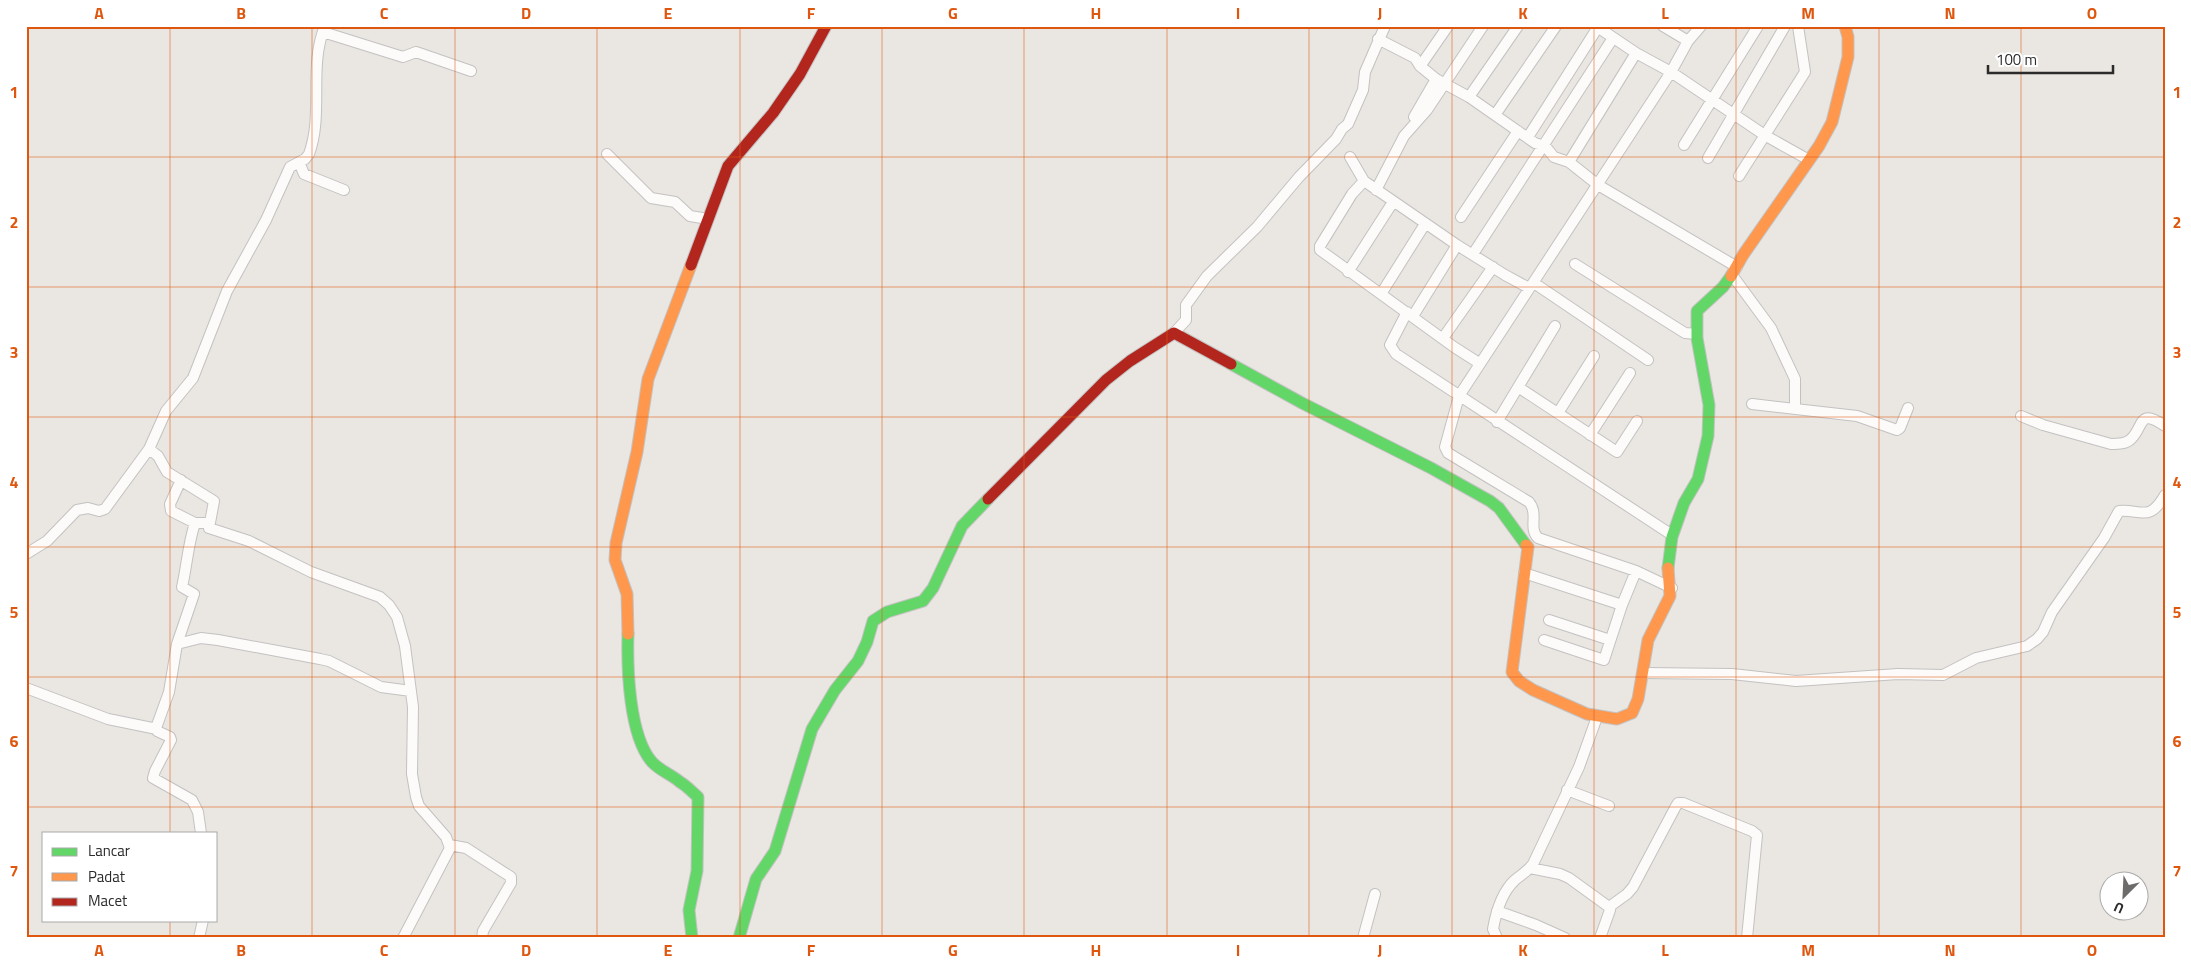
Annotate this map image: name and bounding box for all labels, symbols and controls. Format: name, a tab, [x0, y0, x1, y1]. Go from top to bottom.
text: A	[94, 1, 104, 25]
text: B	[236, 1, 246, 25]
text: C	[380, 1, 389, 25]
text: D	[521, 1, 531, 25]
text: E	[664, 1, 673, 25]
text: F	[807, 1, 816, 25]
text: G	[948, 1, 958, 25]
text: H	[1091, 1, 1101, 25]
text: I	[1236, 1, 1240, 25]
text: J	[1378, 1, 1382, 25]
text: K	[1518, 1, 1528, 25]
text: L	[1661, 1, 1669, 25]
text: M	[1801, 1, 1815, 25]
text: N	[1944, 1, 1956, 25]
text: O	[2087, 1, 2097, 25]
scale bar	[1988, 42, 2114, 74]
text: 100 m	[1996, 48, 2037, 71]
text: 1	[10, 80, 18, 104]
text: 1	[2173, 80, 2181, 104]
text: 2	[10, 210, 18, 234]
text: 2	[2173, 210, 2181, 234]
text: 3	[10, 340, 18, 364]
text: 3	[2173, 340, 2181, 364]
text: 4	[10, 470, 19, 494]
text: 4	[2173, 470, 2182, 494]
text: 5	[10, 600, 19, 624]
text: 5	[2173, 600, 2182, 624]
text: 6	[10, 729, 19, 753]
text: 6	[2173, 729, 2182, 753]
legend	[42, 832, 218, 922]
text: Lancar	[88, 839, 130, 862]
text: 7	[10, 859, 18, 883]
text: 7	[2173, 859, 2181, 883]
text: Padat	[88, 865, 126, 888]
north arrow	[2098, 872, 2148, 922]
text: Macet	[88, 889, 128, 912]
text: U	[2110, 897, 2127, 920]
text: A	[94, 938, 104, 962]
text: B	[236, 938, 246, 962]
text: C	[380, 938, 389, 962]
text: D	[521, 938, 531, 962]
text: E	[664, 938, 673, 962]
text: F	[807, 938, 816, 962]
text: G	[948, 938, 958, 962]
text: H	[1091, 938, 1101, 962]
text: I	[1236, 938, 1240, 962]
text: J	[1378, 938, 1382, 962]
text: K	[1518, 938, 1528, 962]
text: L	[1661, 938, 1669, 962]
text: M	[1801, 938, 1815, 962]
text: N	[1944, 938, 1956, 962]
text: O	[2087, 938, 2097, 962]

